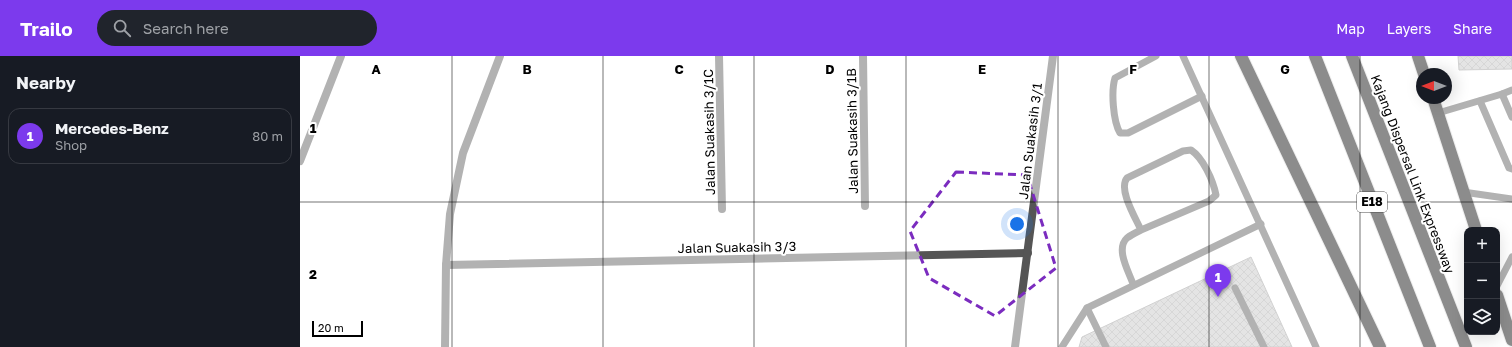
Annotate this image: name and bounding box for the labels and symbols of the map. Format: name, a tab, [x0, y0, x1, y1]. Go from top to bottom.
text: A	[371, 61, 381, 77]
text: B	[522, 61, 532, 77]
text: C	[674, 61, 684, 77]
text: D	[825, 61, 835, 77]
text: E	[978, 61, 986, 77]
text: F	[1129, 61, 1137, 77]
text: G	[1280, 61, 1290, 77]
street label: Jalan Suakasih 3/1B	[843, 68, 861, 194]
north arrow	[1416, 68, 1452, 104]
street label: Jalan Suakasih 3/1C	[700, 69, 718, 195]
street label: Kajang Dispersal Link Expressway	[1368, 72, 1459, 276]
street label: Jalan Suakasih 3/1	[1015, 82, 1045, 200]
text: 1	[310, 120, 317, 136]
road number: E18	[1357, 192, 1387, 212]
your location	[1007, 214, 1027, 234]
street label: Jalan Suakasih 3/3	[678, 238, 796, 256]
pin: 1	[1205, 264, 1231, 297]
text: 2	[309, 266, 317, 282]
scale bar	[312, 319, 363, 338]

